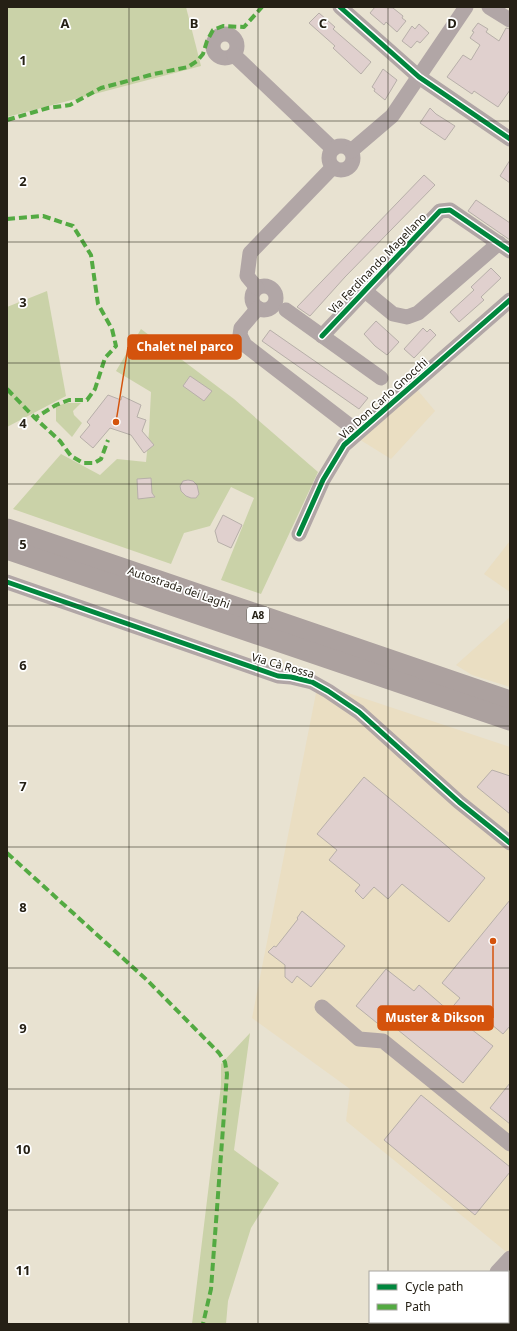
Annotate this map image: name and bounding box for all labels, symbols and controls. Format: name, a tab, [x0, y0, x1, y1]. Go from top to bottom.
text: A	[61, 14, 70, 32]
text: B	[190, 14, 198, 32]
text: C	[319, 14, 327, 32]
text: D	[447, 14, 457, 32]
text: 1	[19, 51, 27, 69]
text: 2	[19, 172, 27, 190]
street label: Via Ferdinando Magellano	[325, 209, 429, 317]
text: 3	[19, 293, 27, 311]
callout: Chalet nel parco	[128, 335, 241, 359]
text: Chalet nel parco	[136, 338, 234, 355]
street label: Via Don Carlo Gnocchi	[335, 354, 431, 442]
text: 4	[19, 414, 27, 432]
text: 5	[19, 535, 27, 553]
street label: Autostrada dei Laghi	[126, 562, 232, 612]
road number: A8	[247, 607, 269, 623]
street label: Via Cà Rossa	[250, 649, 316, 681]
text: 6	[19, 656, 27, 674]
text: 7	[19, 777, 27, 795]
text: 8	[19, 898, 27, 916]
callout: Muster & Dikson	[378, 1006, 493, 1030]
text: Muster & Dikson	[385, 1009, 485, 1026]
text: 9	[19, 1019, 27, 1037]
text: 10	[16, 1140, 30, 1158]
text: 11	[16, 1261, 30, 1279]
legend	[369, 1271, 509, 1323]
text: Cycle path	[405, 1278, 463, 1295]
text: Path	[405, 1298, 431, 1315]

